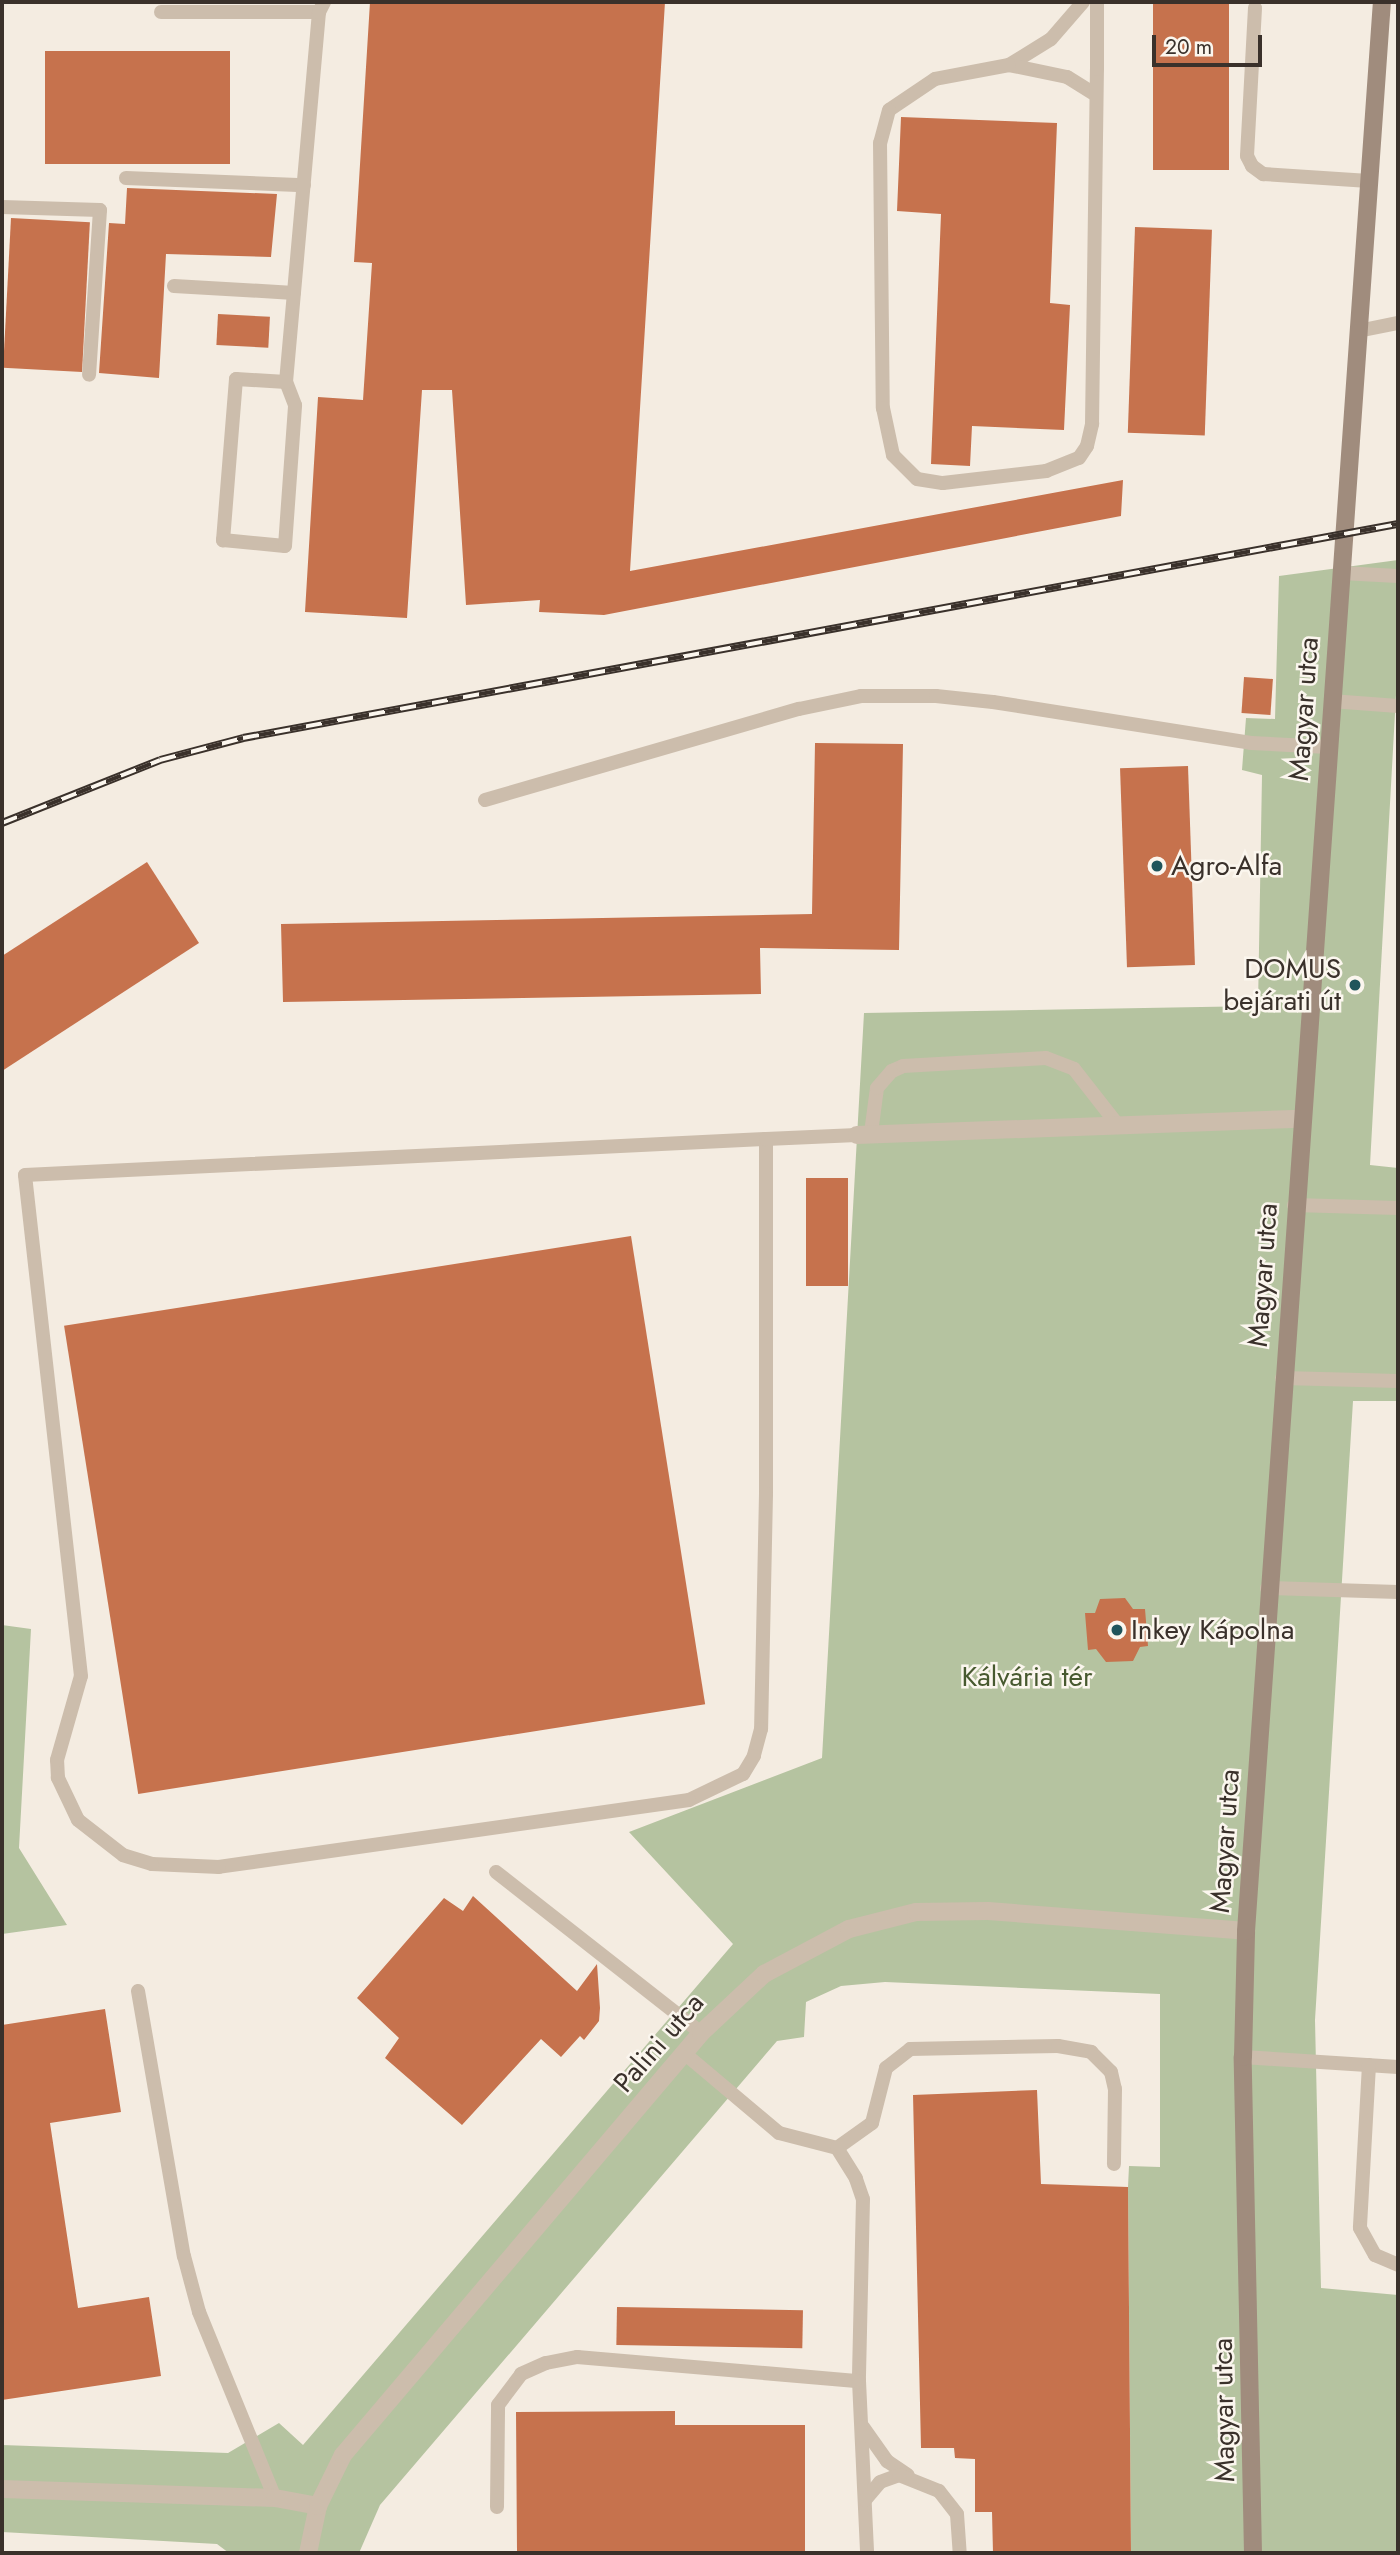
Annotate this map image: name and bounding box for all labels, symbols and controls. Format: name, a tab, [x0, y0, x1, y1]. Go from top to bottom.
scale bar	[1155, 21, 1265, 65]
text: 20 m	[1165, 32, 1212, 62]
street label: Magyar utca	[1282, 636, 1326, 782]
place label: Agro-Alfa	[1171, 849, 1282, 883]
marker: Agro-Alfa	[1149, 858, 1165, 874]
place label: DOMUS bejárati út	[1223, 952, 1341, 1018]
marker: DOMUS bejárati út	[1347, 977, 1363, 993]
street label: Magyar utca	[1241, 1202, 1285, 1348]
place label: Inkey Kápolna	[1131, 1613, 1294, 1647]
marker: Inkey Kápolna	[1109, 1622, 1125, 1638]
park label: Kálvária tér	[961, 1660, 1093, 1694]
street label: Magyar utca	[1203, 1768, 1247, 1914]
street label: Palini utca	[607, 1987, 711, 2099]
street label: Magyar utca	[1206, 2338, 1242, 2482]

